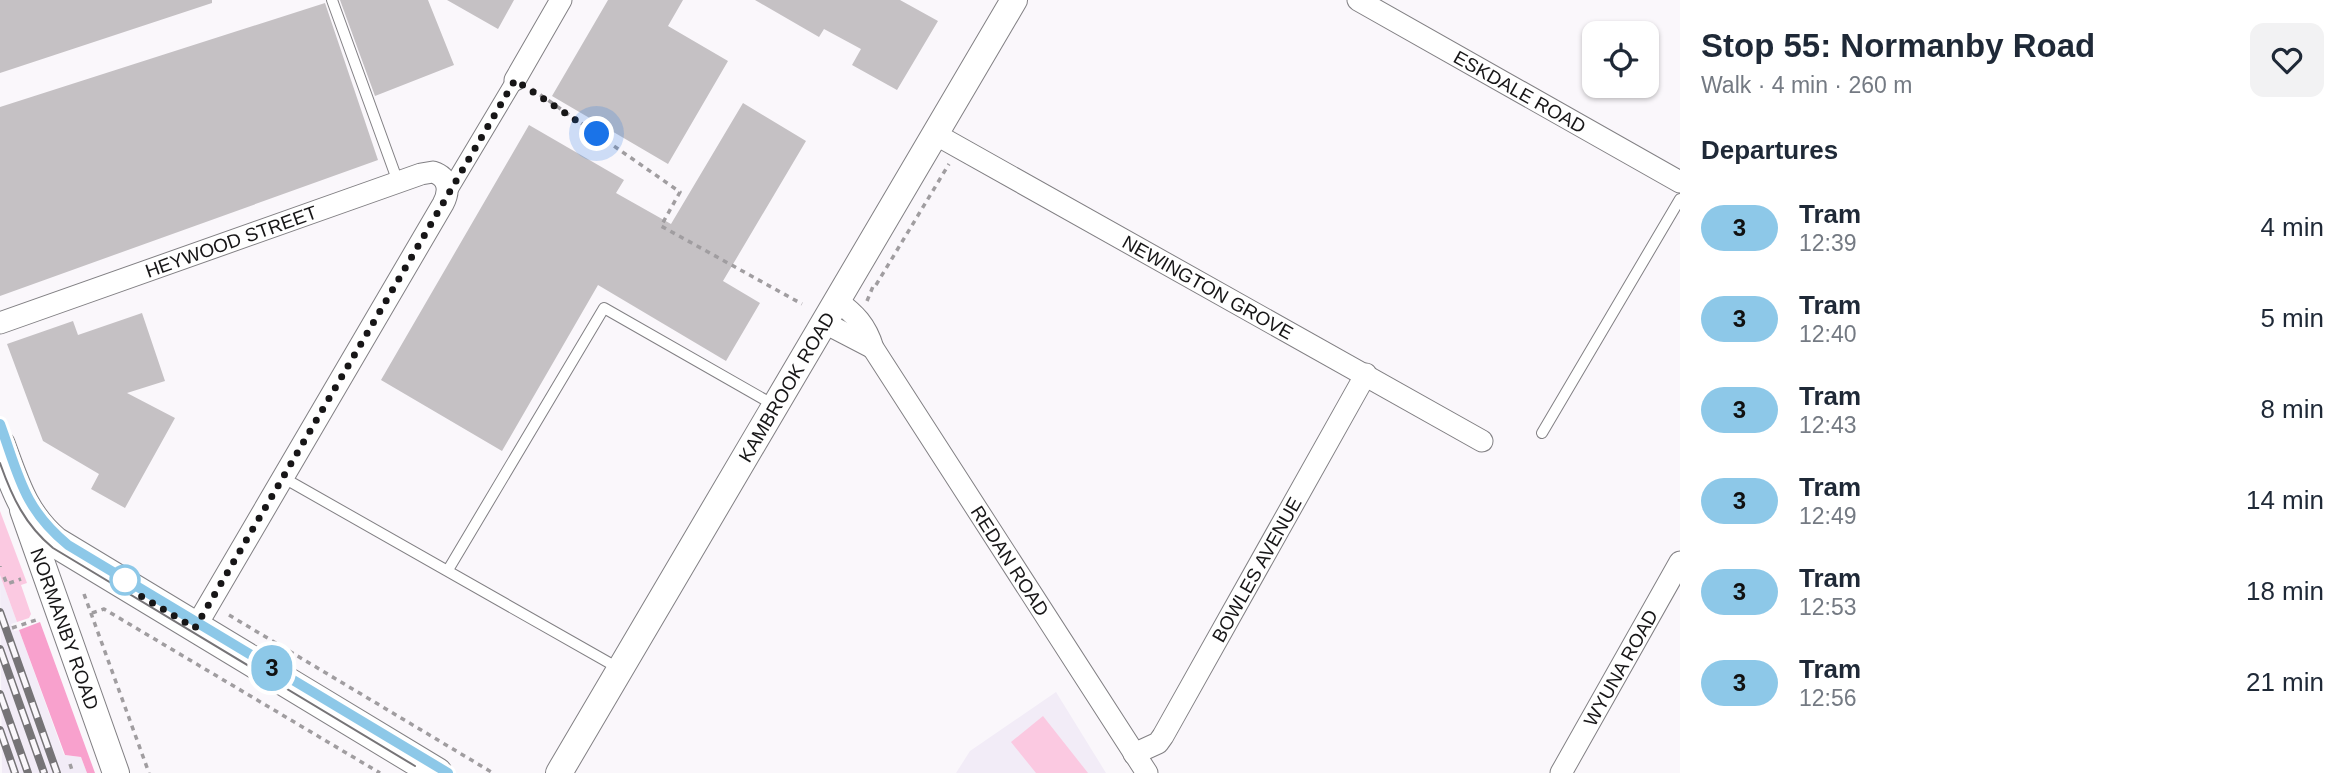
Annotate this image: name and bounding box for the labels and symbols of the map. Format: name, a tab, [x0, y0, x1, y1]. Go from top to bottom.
street label: ESKDALE ROAD	[1450, 46, 1589, 138]
your location	[579, 116, 614, 151]
street label: HEYWOOD STREET	[142, 202, 320, 282]
street label: NEWINGTON GROVE	[1119, 232, 1297, 344]
street label: KAMBROOK ROAD	[734, 309, 839, 466]
street label: BOWLES AVENUE	[1208, 494, 1306, 646]
street label: REDAN ROAD	[967, 502, 1053, 620]
street label: NORMANBY ROAD	[26, 545, 103, 712]
unlabelled marker	[110, 565, 140, 595]
street label: WYUNA ROAD	[1580, 606, 1662, 730]
line badge: 3	[249, 645, 295, 691]

